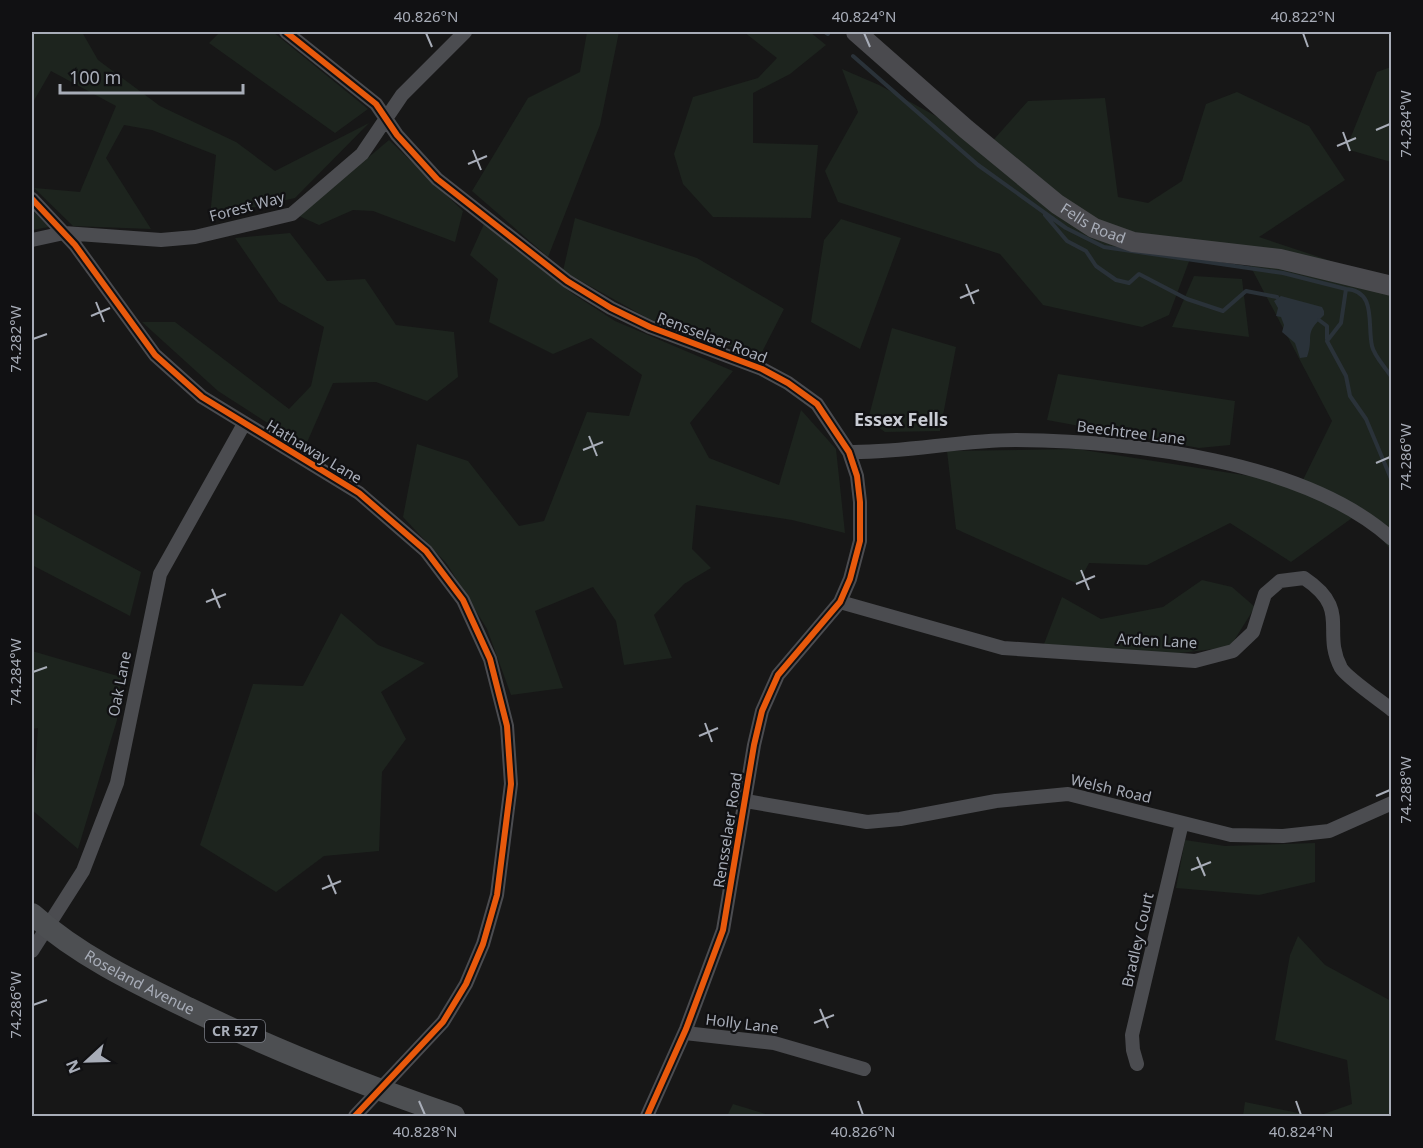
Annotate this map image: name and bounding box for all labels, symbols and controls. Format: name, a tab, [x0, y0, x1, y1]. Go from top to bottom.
text: 40.826°N	[394, 6, 458, 26]
text: 40.824°N	[832, 6, 896, 26]
text: 40.822°N	[1271, 6, 1335, 26]
scale bar	[60, 57, 243, 95]
text: 100 m	[69, 65, 121, 89]
text: 74.284°W	[1395, 90, 1415, 158]
street label: Forest Way	[207, 186, 287, 226]
street label: Fells Road	[1057, 198, 1129, 248]
text: 74.282°W	[5, 305, 25, 373]
street label: Rensselaer Road	[654, 307, 770, 367]
district label: Essex Fells	[854, 407, 948, 431]
street label: Hathaway Lane	[263, 415, 366, 488]
street label: Beechtree Lane	[1076, 415, 1187, 449]
text: 74.286°W	[1395, 423, 1415, 491]
street label: Arden Lane	[1116, 628, 1198, 652]
text: 74.284°W	[5, 638, 25, 706]
street label: Oak Lane	[103, 649, 135, 718]
text: 74.288°W	[1395, 756, 1415, 824]
street label: Welsh Road	[1069, 769, 1154, 807]
street label: Rensselaer Road	[708, 771, 746, 889]
street label: Bradley Court	[1116, 890, 1158, 989]
street label: Roseland Avenue	[81, 945, 198, 1019]
text: 74.286°W	[5, 971, 25, 1039]
street label: Holly Lane	[704, 1009, 780, 1037]
road number: CR 527	[205, 1020, 265, 1042]
north arrow	[57, 1031, 117, 1091]
text: N	[60, 1056, 86, 1077]
text: 40.828°N	[393, 1121, 457, 1141]
text: 40.826°N	[831, 1121, 895, 1141]
text: 40.824°N	[1269, 1121, 1333, 1141]

